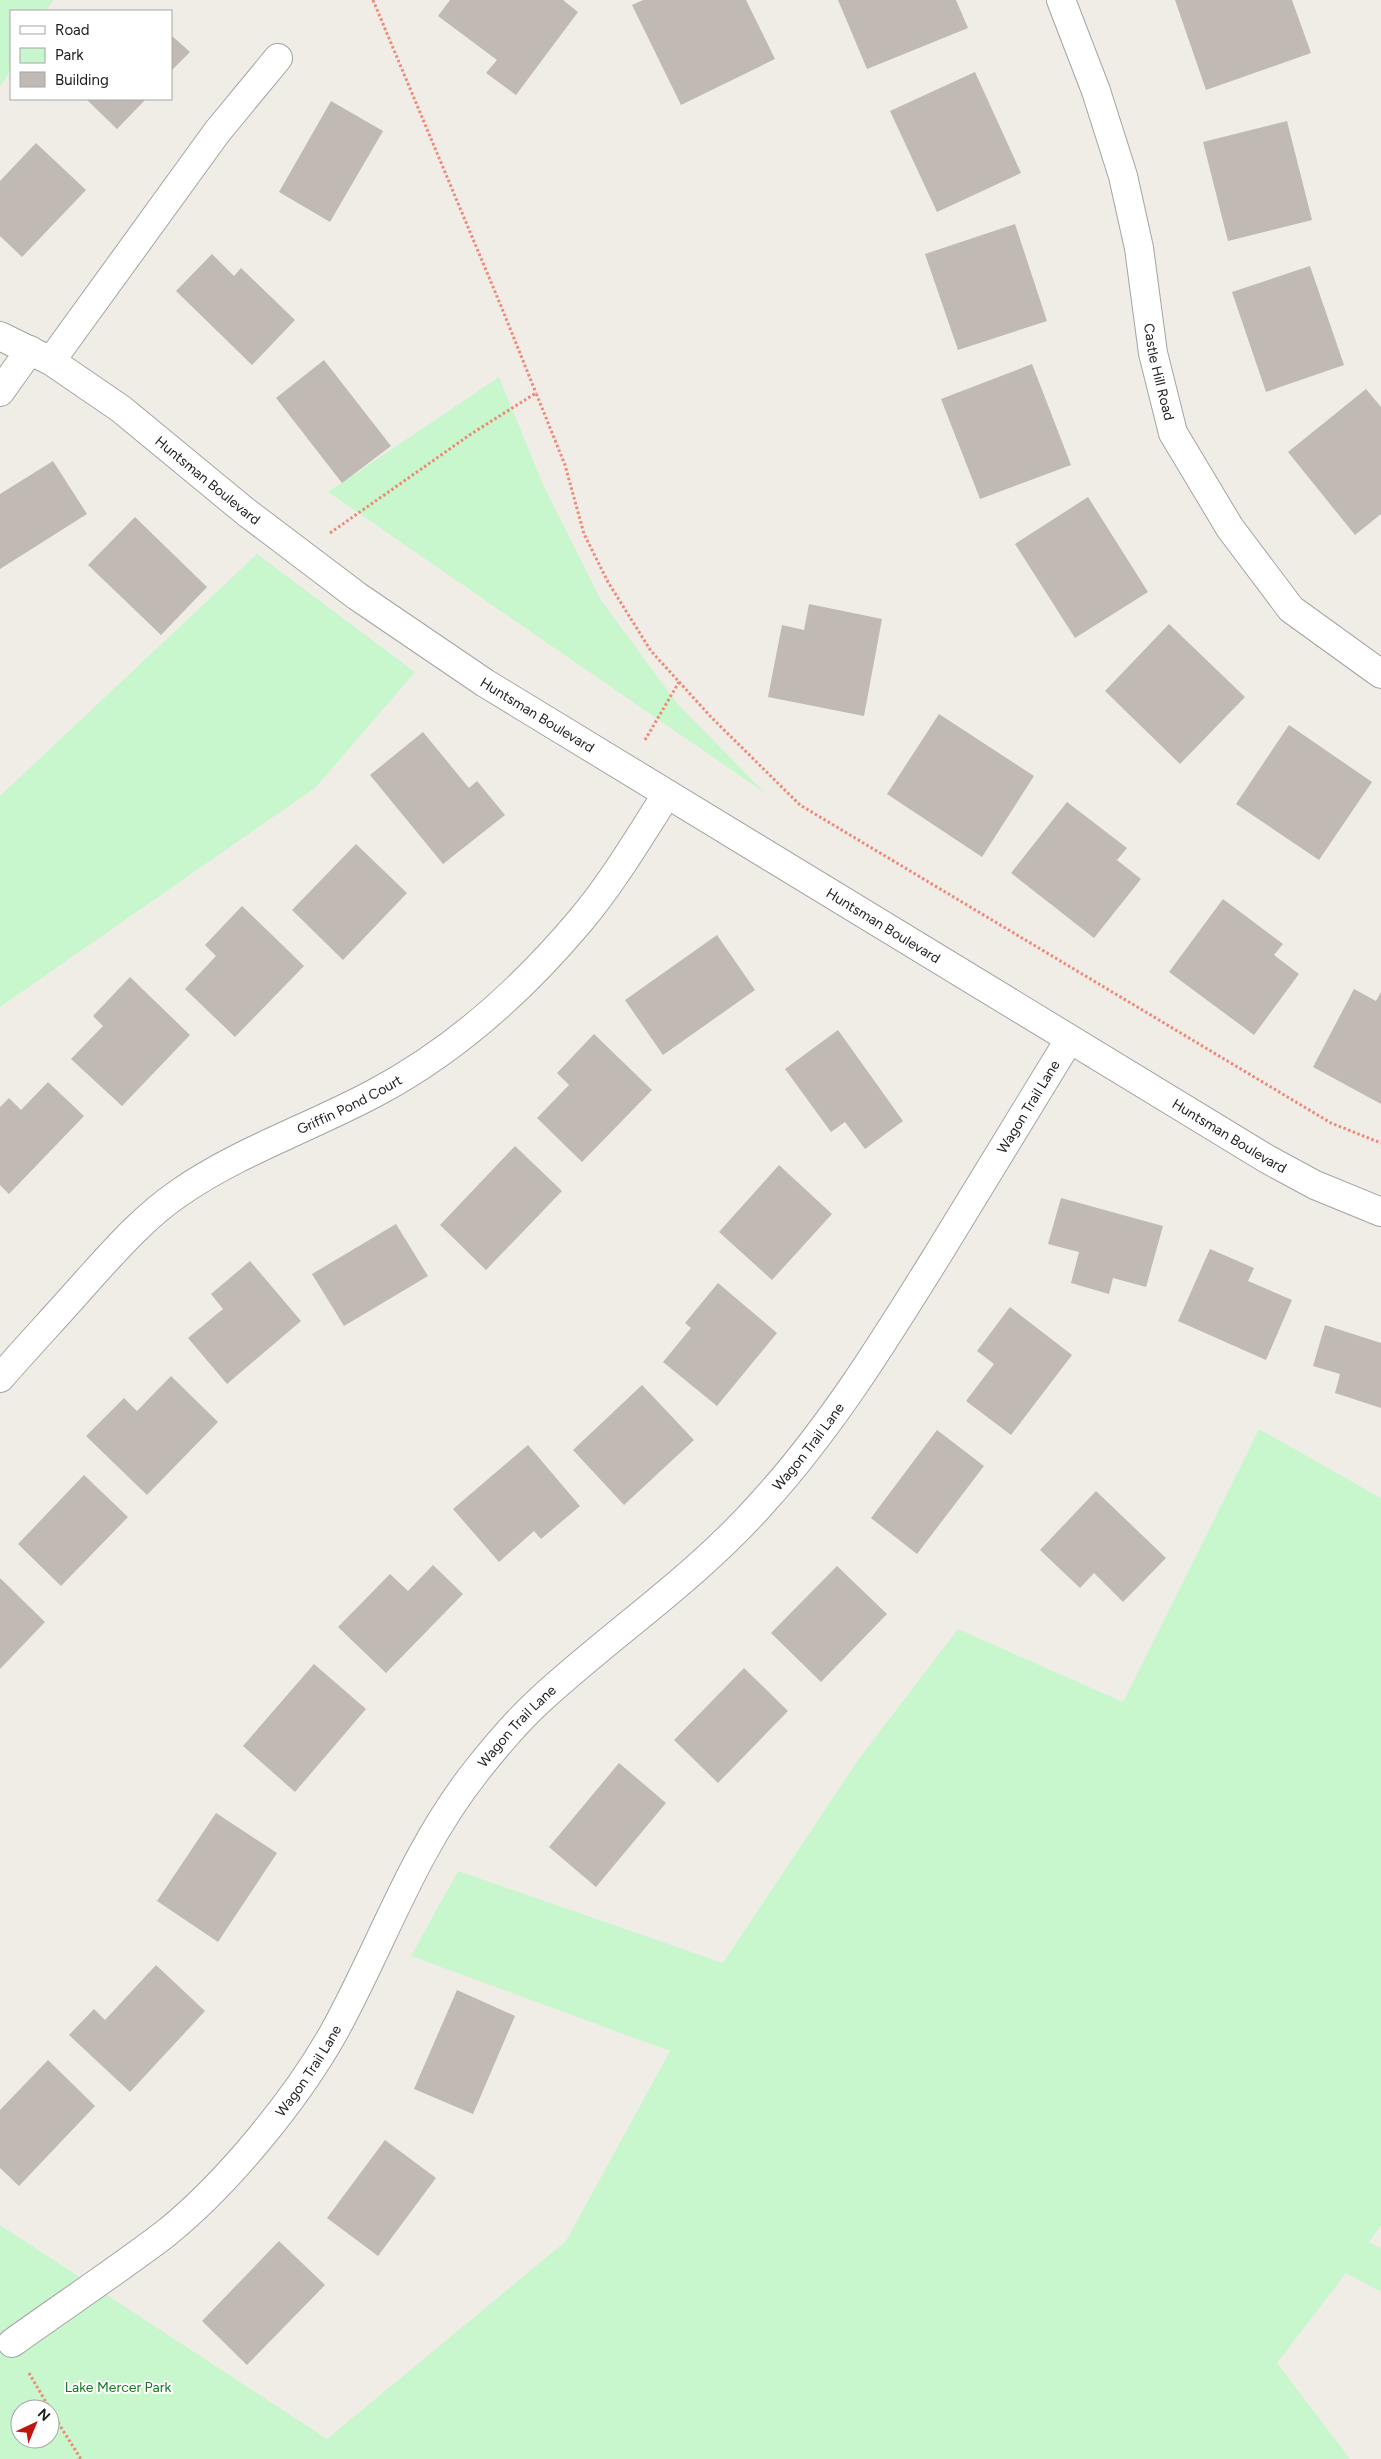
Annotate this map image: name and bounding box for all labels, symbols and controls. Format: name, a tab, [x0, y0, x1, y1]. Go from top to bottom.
legend	[10, 10, 172, 100]
text: Road	[55, 21, 90, 39]
text: Park	[55, 46, 84, 64]
text: Building	[55, 71, 109, 89]
street label: Castle Hill Road	[1140, 322, 1178, 422]
street label: Huntsman Boulevard	[152, 433, 263, 529]
street label: Huntsman Boulevard	[477, 674, 597, 757]
street label: Huntsman Boulevard	[823, 885, 943, 967]
street label: Wagon Trail Lane	[994, 1057, 1064, 1157]
street label: Griffin Pond Court	[294, 1072, 405, 1138]
street label: Huntsman Boulevard	[1169, 1095, 1289, 1177]
street label: Wagon Trail Lane	[769, 1399, 848, 1494]
street label: Wagon Trail Lane	[475, 1682, 560, 1771]
street label: Wagon Trail Lane	[272, 2022, 345, 2120]
park label: Lake Mercer Park	[65, 2379, 171, 2396]
north arrow	[10, 2399, 60, 2449]
text: N	[34, 2405, 53, 2425]

